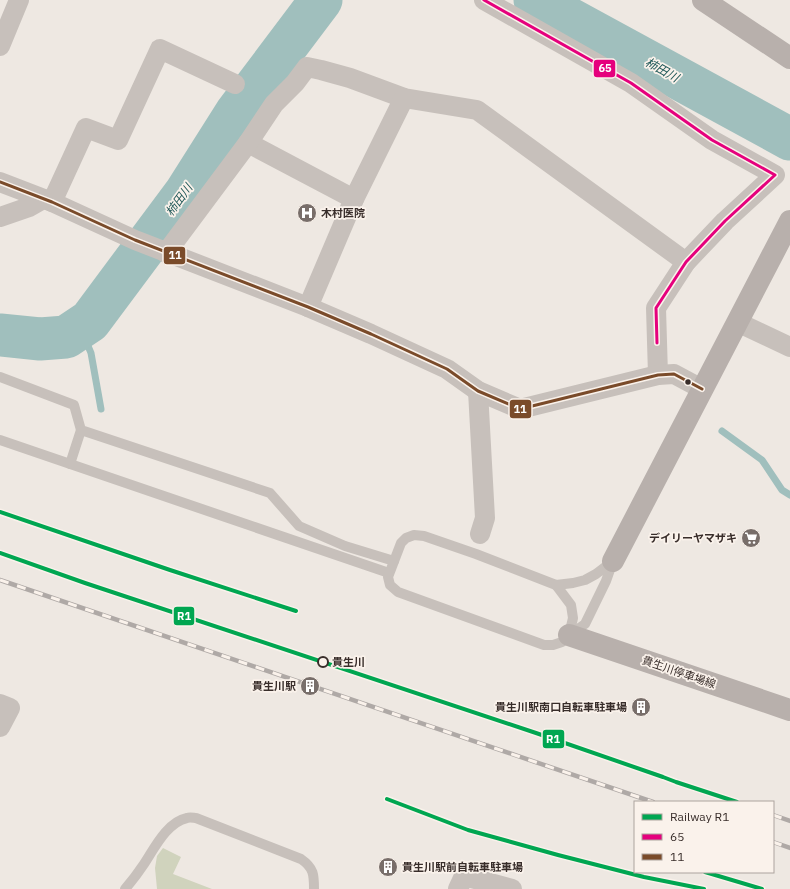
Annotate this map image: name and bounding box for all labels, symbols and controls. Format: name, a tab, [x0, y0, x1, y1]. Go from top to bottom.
water label: 柿田川	[643, 54, 683, 86]
line badge: 65	[593, 59, 616, 78]
text: 65	[598, 61, 612, 75]
water label: 柿田川	[162, 179, 196, 219]
hospital icon: 木村医院	[296, 202, 318, 224]
place label: 木村医院	[321, 206, 365, 220]
line badge: 11	[163, 246, 186, 265]
text: 11	[168, 248, 182, 262]
unlabelled marker	[683, 377, 693, 387]
line badge: 11	[509, 399, 532, 419]
text: 11	[513, 402, 527, 416]
supermarket icon: デイリーヤマザキ	[740, 527, 762, 549]
place label: デイリーヤマザキ	[649, 531, 737, 545]
line badge: R1	[173, 606, 195, 626]
text: R1	[177, 609, 191, 623]
street label: 貴生川停車場線	[640, 653, 718, 691]
place label: 貴生川	[332, 655, 365, 669]
marker: 貴生川	[317, 656, 329, 668]
building icon: 貴生川駅	[299, 675, 321, 697]
place label: 貴生川駅	[252, 679, 296, 693]
building icon: 貴生川駅南口自転車駐車場	[630, 696, 652, 718]
place label: 貴生川駅南口自転車駐車場	[495, 700, 627, 714]
line badge: R1	[542, 729, 565, 749]
text: R1	[546, 732, 560, 746]
legend	[634, 801, 774, 873]
text: Railway R1	[670, 809, 729, 824]
text: 65	[670, 829, 684, 844]
text: 11	[670, 849, 684, 864]
building icon: 貴生川駅前自転車駐車場	[377, 856, 399, 878]
place label: 貴生川駅前自転車駐車場	[402, 860, 523, 874]

